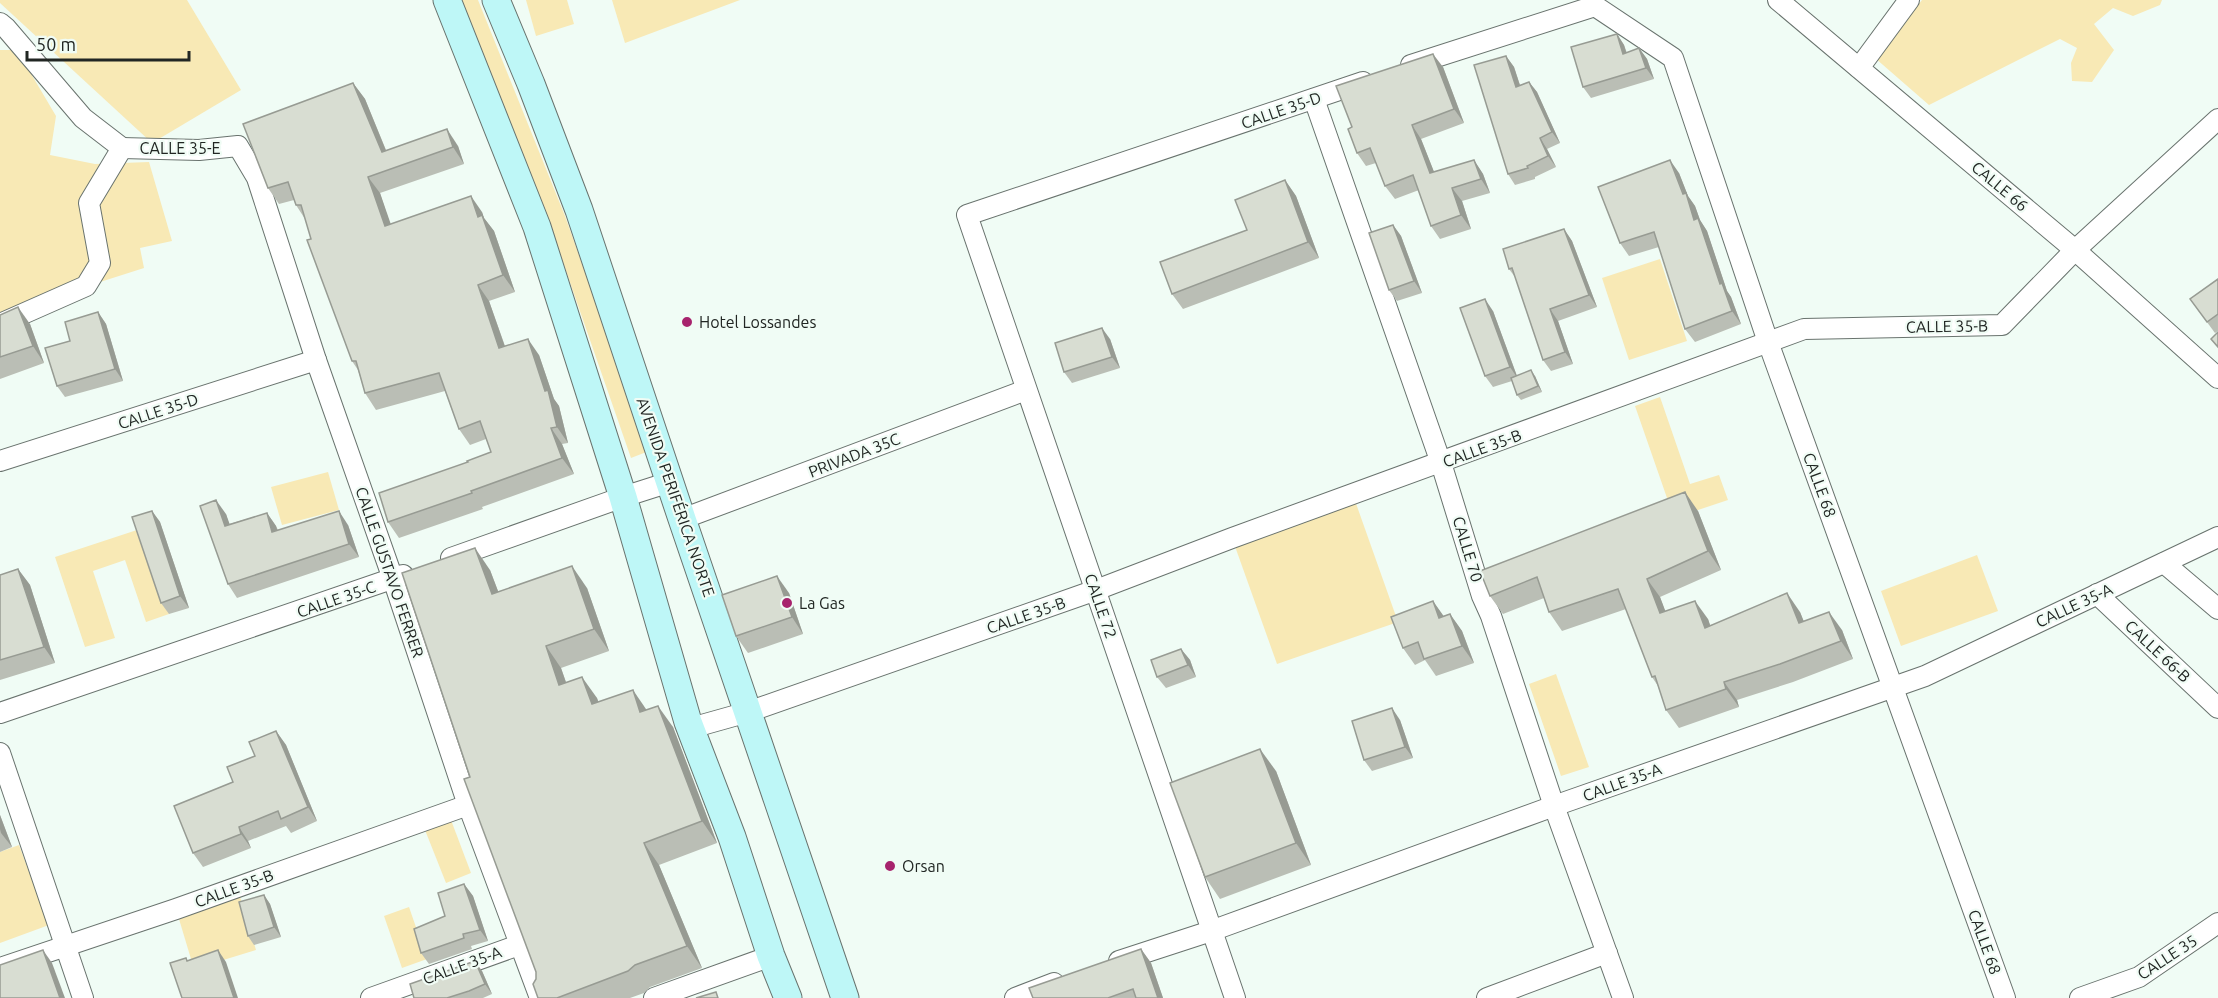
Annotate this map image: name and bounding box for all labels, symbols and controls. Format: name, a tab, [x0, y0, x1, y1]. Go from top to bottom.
scale bar	[27, 24, 189, 62]
text: 50 m	[36, 34, 76, 54]
street label: CALLE 35-D	[1239, 88, 1323, 132]
street label: CALLE 35-E	[139, 139, 221, 157]
street label: CALLE 66	[1968, 157, 2032, 215]
place label: Hotel Lossandes	[699, 313, 816, 331]
marker: Hotel Lossandes	[680, 315, 694, 329]
street label: CALLE 35-B	[1906, 316, 1988, 336]
street label: CALLE 35-D	[116, 390, 200, 432]
street label: AVENIDA PERIFÉRICA NORTE	[633, 394, 721, 599]
street label: CALLE 35-B	[1440, 425, 1524, 471]
street label: PRIVADA 35C	[806, 429, 902, 481]
street label: CALLE 68	[1800, 450, 1840, 520]
street label: CALLE GUSTAVO FERRER	[352, 484, 428, 660]
street label: CALLE 70	[1450, 514, 1486, 584]
street label: CALLE 72	[1081, 571, 1121, 641]
street label: CALLE 35-C	[294, 577, 378, 621]
street label: CALLE 35-A	[2033, 579, 2116, 631]
street label: CALLE 35-B	[984, 593, 1068, 637]
place label: La Gas	[799, 594, 845, 612]
marker: La Gas	[780, 596, 794, 610]
street label: CALLE 66-B	[2122, 616, 2194, 686]
street label: CALLE 35-A	[1580, 759, 1664, 805]
place label: Orsan	[902, 857, 945, 875]
marker: Orsan	[883, 859, 897, 873]
street label: CALLE 35-B	[192, 865, 276, 911]
street label: CALLE 68	[1965, 907, 2005, 977]
street label: CALLE 35	[2134, 931, 2200, 983]
street label: CALLE 35-A	[420, 942, 504, 988]

